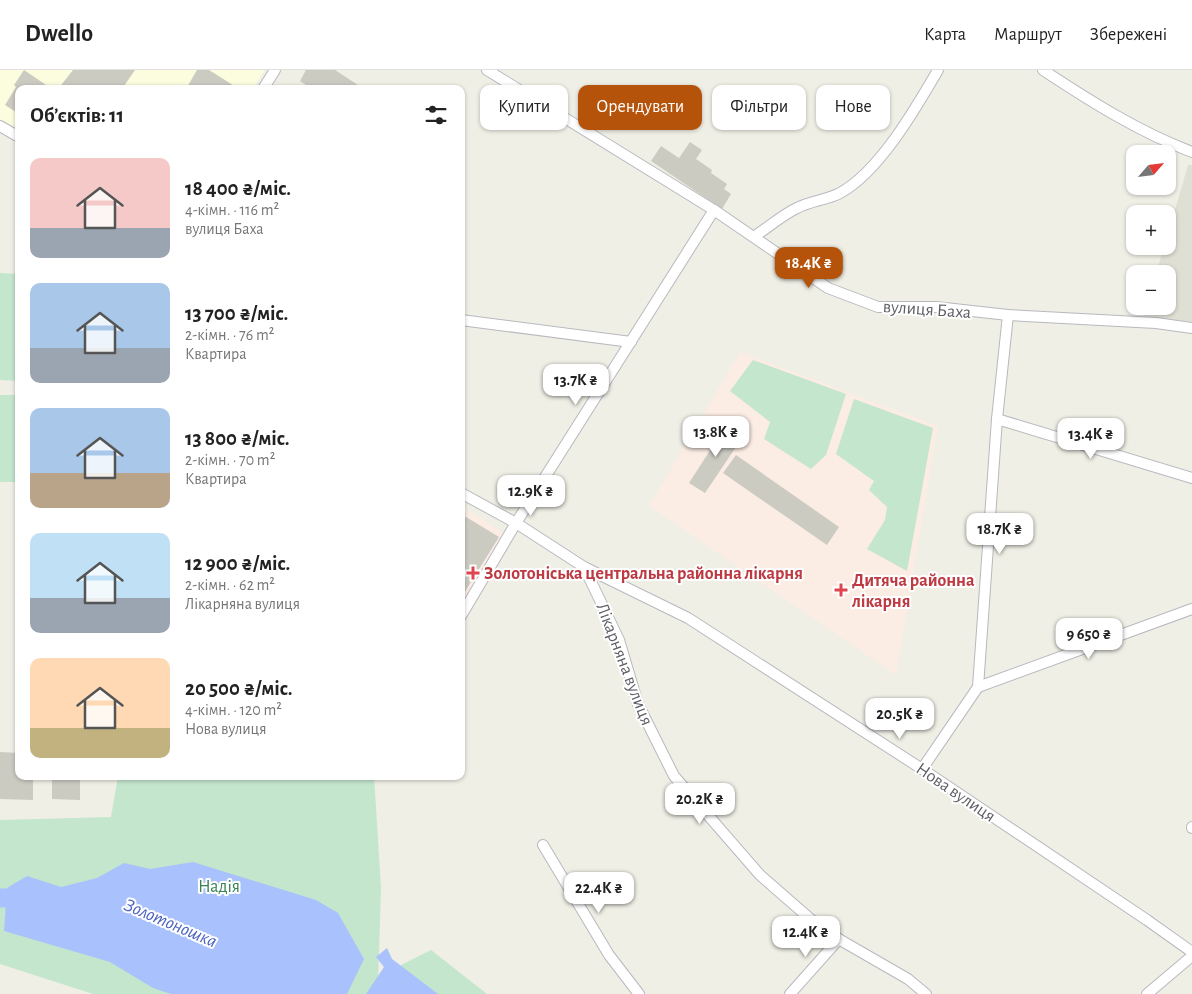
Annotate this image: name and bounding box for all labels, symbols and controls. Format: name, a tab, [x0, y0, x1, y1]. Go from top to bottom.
text: Dwello	[25, 22, 93, 46]
text: Карта	[924, 26, 966, 44]
text: Маршрут	[994, 26, 1062, 44]
text: Збережені	[1090, 26, 1167, 44]
chip: Купити	[480, 85, 568, 130]
chip: Орендувати	[578, 85, 702, 130]
chip: Фільтри	[712, 85, 806, 130]
chip: Нове	[816, 85, 890, 130]
icon: filters	[422, 101, 450, 129]
text: Об’єктів: 11	[30, 105, 124, 126]
north arrow	[1126, 145, 1176, 195]
map controls	[1126, 145, 1176, 315]
icon: home	[70, 178, 130, 238]
text: 18 400 ₴/міс.	[185, 178, 291, 199]
text: 4-кімн. · 116 m²	[185, 202, 279, 218]
button: +	[1126, 205, 1176, 255]
text: вулиця Баха	[185, 221, 264, 237]
pin: 18.4K ₴	[763, 246, 855, 289]
text: 18.4K ₴	[786, 255, 832, 271]
button: −	[1126, 265, 1176, 315]
street label: вулиця Баха	[882, 298, 972, 322]
icon: home	[70, 303, 130, 363]
text: 13 700 ₴/міс.	[185, 303, 288, 324]
text: 2-кімн. · 76 m²	[185, 327, 274, 343]
text: Квартира	[185, 346, 247, 362]
pin: 13.7K ₴	[530, 364, 622, 406]
text: 13.7K ₴	[554, 372, 598, 388]
pin: 13.8K ₴	[670, 416, 762, 458]
pin: 13.4K ₴	[1045, 418, 1137, 460]
text: 13.8K ₴	[693, 424, 739, 440]
text: 13.4K ₴	[1068, 426, 1114, 442]
icon: home	[70, 428, 130, 488]
text: 13 800 ₴/міс.	[185, 428, 290, 449]
text: 2-кімн. · 70 m²	[185, 452, 275, 468]
text: Квартира	[185, 471, 247, 487]
pin: 12.9K ₴	[485, 474, 577, 517]
text: 12.9K ₴	[508, 483, 554, 499]
pin: 18.7K ₴	[954, 512, 1046, 555]
text: 18.7K ₴	[977, 521, 1023, 537]
icon: home	[70, 553, 130, 613]
text: 12 900 ₴/міс.	[185, 553, 290, 574]
place label: Золотоніська центральна районна лікарня	[484, 565, 803, 583]
marker: Золотоніська центральна районна лікарня	[466, 566, 480, 580]
place label: Дитяча районна лікарня	[852, 572, 975, 611]
text: 2-кімн. · 62 m²	[185, 577, 275, 593]
marker: Дитяча районна лікарня	[834, 583, 848, 597]
text: Лікарняна вулиця	[185, 596, 300, 612]
street label: Лікарняна вулиця	[592, 601, 656, 728]
pin: 9 650 ₴	[1043, 618, 1135, 660]
text: 9 650 ₴	[1067, 626, 1111, 642]
icon: home	[70, 678, 130, 738]
text: 20 500 ₴/міс.	[185, 678, 293, 699]
pin: 20.5K ₴	[854, 698, 946, 740]
text: 4-кімн. · 120 m²	[185, 702, 282, 718]
text: 20.5K ₴	[876, 706, 924, 722]
text: Нова вулиця	[185, 721, 267, 737]
street label: Нова вулиця	[912, 760, 998, 826]
pin: 20.2K ₴	[654, 782, 746, 825]
text: 20.2K ₴	[676, 791, 724, 807]
pin: 22.4K ₴	[553, 872, 645, 914]
park label: Надія	[198, 878, 240, 896]
text: 22.4K ₴	[575, 880, 623, 896]
water label: Золотоношка	[121, 895, 220, 951]
pin: 12.4K ₴	[760, 916, 852, 958]
text: 12.4K ₴	[783, 924, 829, 940]

